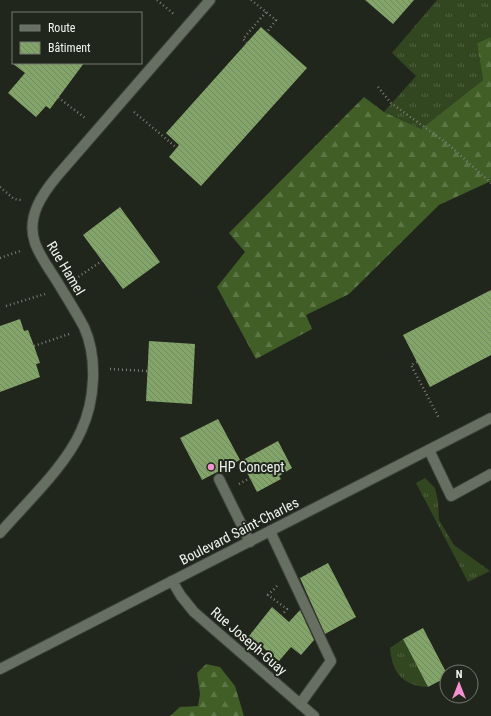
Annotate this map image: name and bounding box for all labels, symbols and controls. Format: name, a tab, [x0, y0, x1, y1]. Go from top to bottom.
legend	[12, 12, 142, 64]
text: Route	[48, 21, 76, 35]
text: Bâtiment	[48, 41, 91, 55]
street label: Rue Hamel	[44, 238, 88, 298]
place label: HP Concept	[219, 459, 284, 475]
marker: HP Concept	[206, 462, 216, 472]
street label: Boulevard Saint-Charles	[177, 494, 301, 568]
street label: Rue Joseph-Guay	[208, 604, 290, 678]
north arrow	[439, 664, 479, 704]
text: N	[456, 668, 463, 681]

